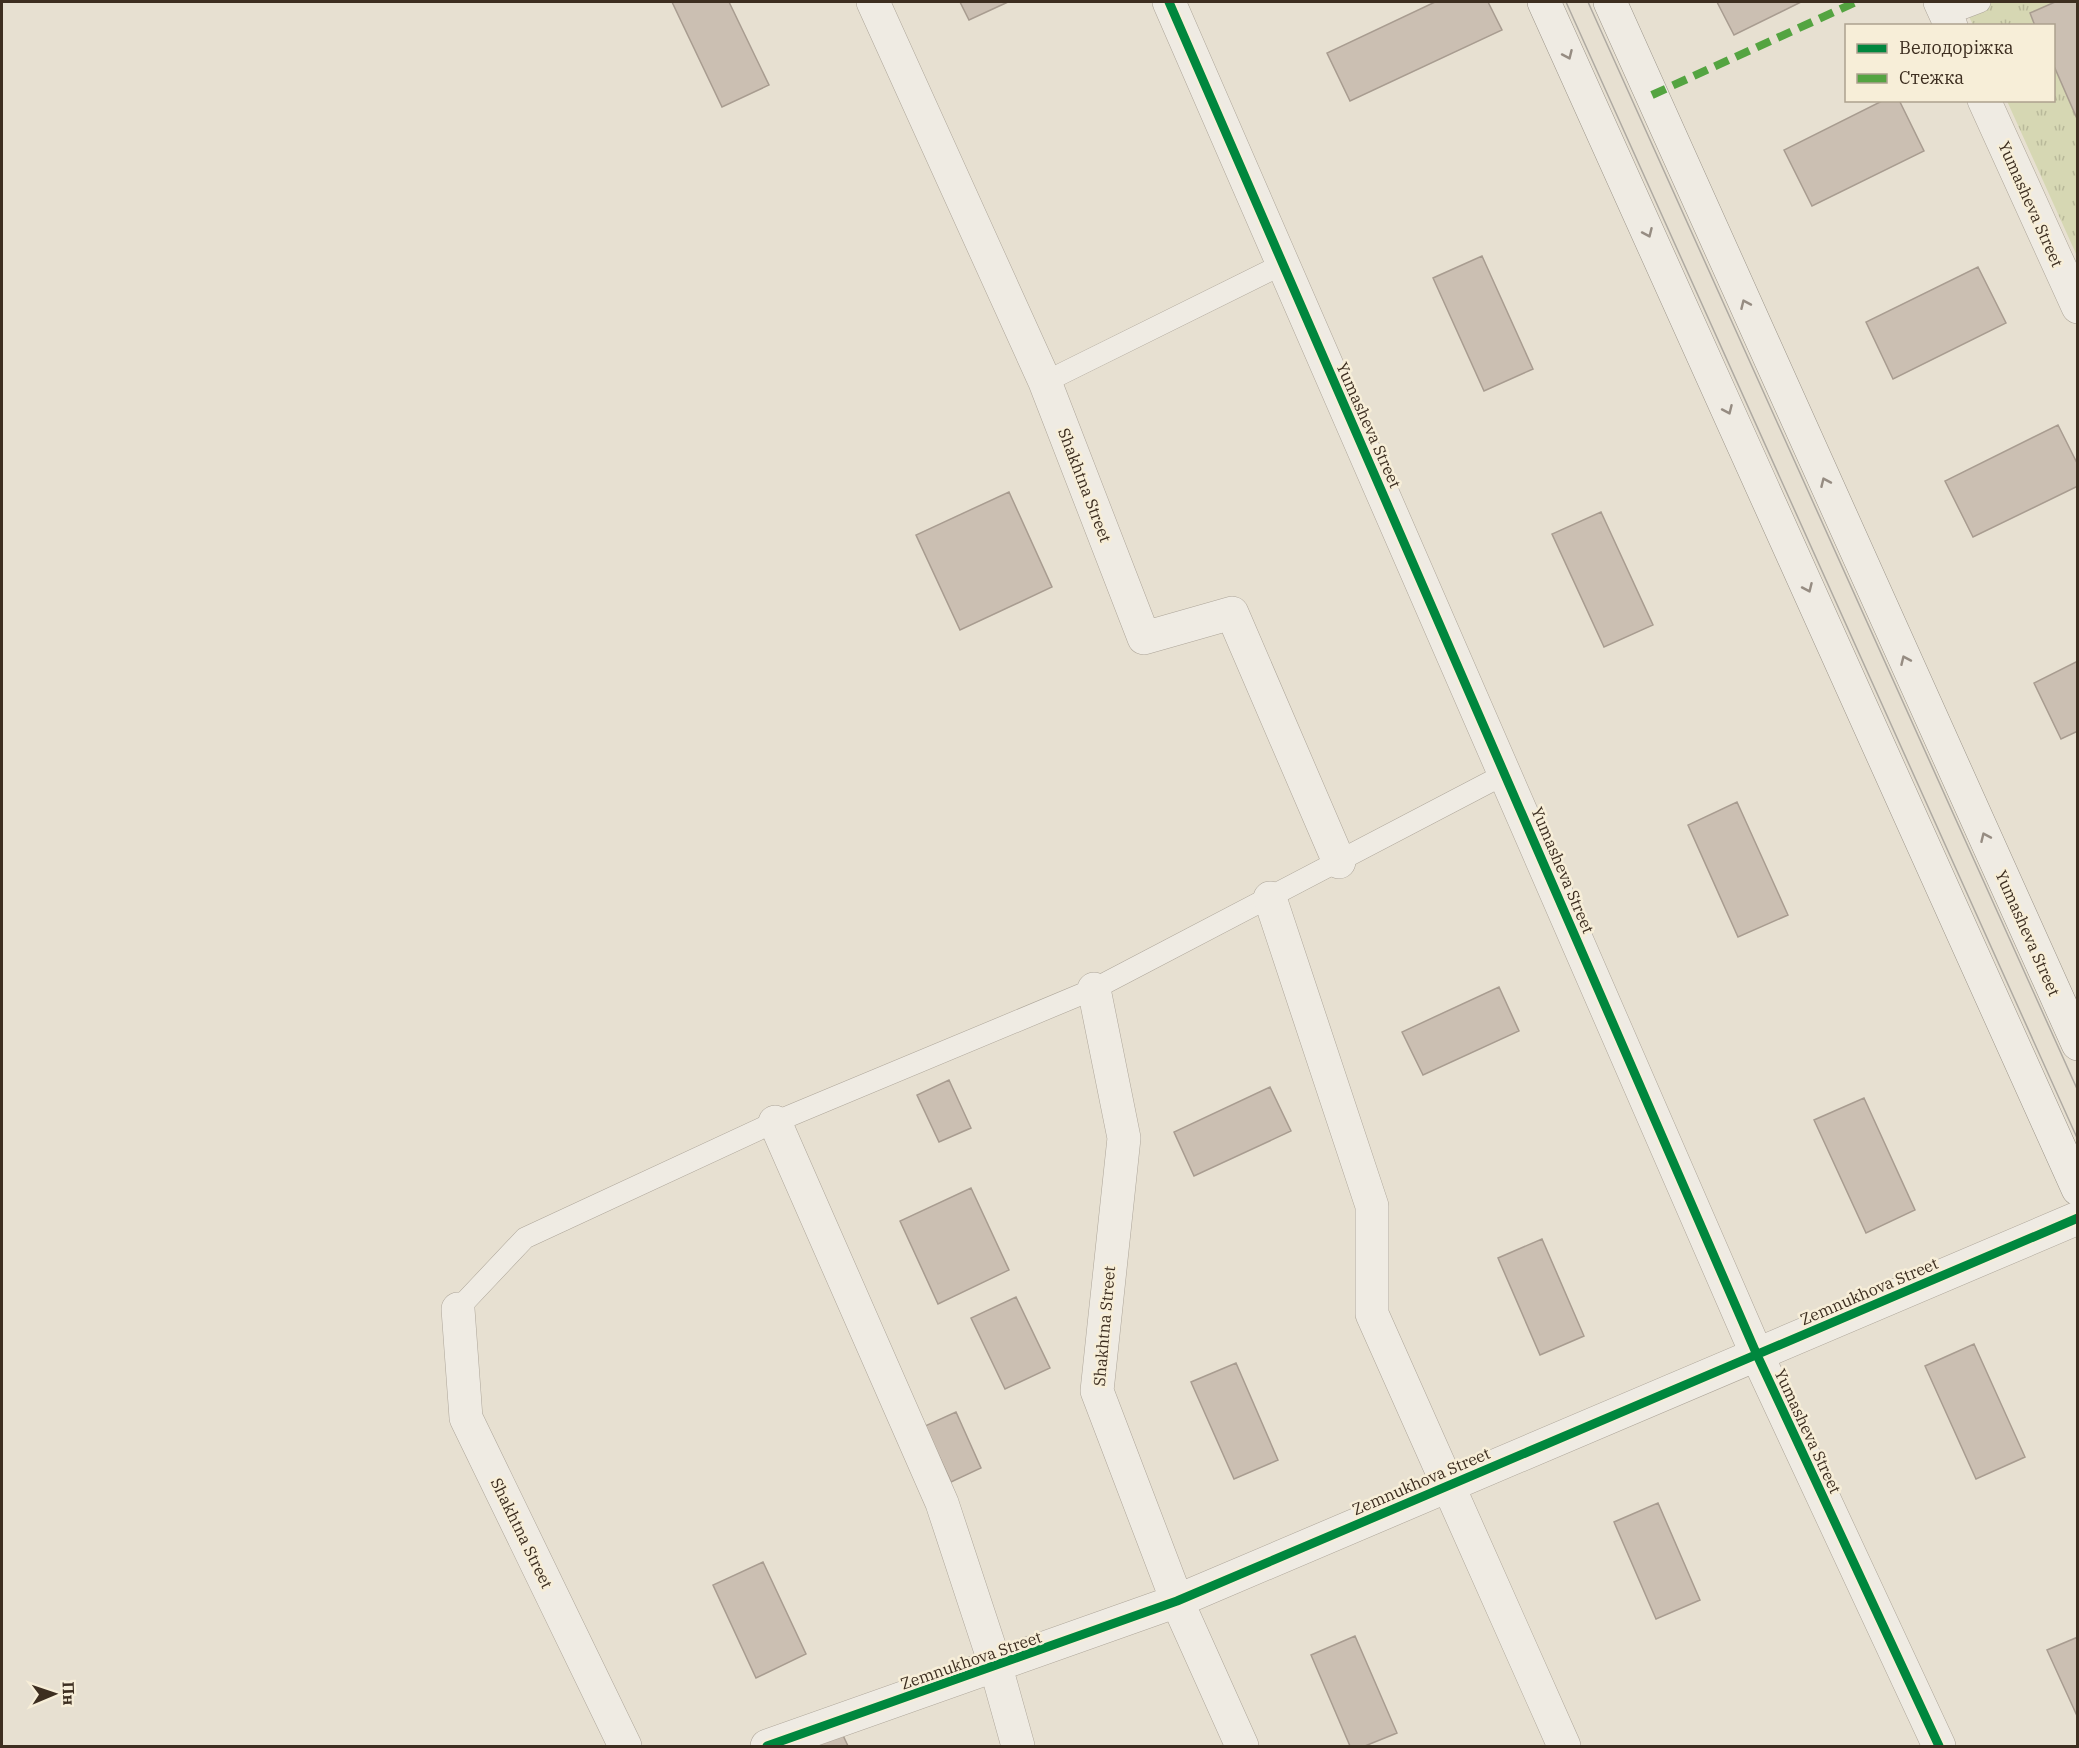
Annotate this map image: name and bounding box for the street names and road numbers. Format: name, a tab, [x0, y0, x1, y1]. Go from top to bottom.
street label: Yumasheva Street	[1994, 138, 2068, 270]
street label: Yumasheva Street	[1332, 359, 1406, 491]
street label: Shakhtna Street	[1054, 425, 1116, 545]
street label: Yumasheva Street	[1527, 804, 1599, 937]
street label: Yumasheva Street	[1991, 867, 2065, 999]
street label: Zemnukhova Street	[1797, 1253, 1941, 1329]
street label: Shakhtna Street	[1089, 1265, 1119, 1387]
street label: Yumasheva Street	[1770, 1365, 1846, 1497]
street label: Zemnukhova Street	[1349, 1443, 1493, 1519]
street label: Shakhtna Street	[487, 1474, 558, 1592]
street label: Zemnukhova Street	[898, 1626, 1045, 1694]

